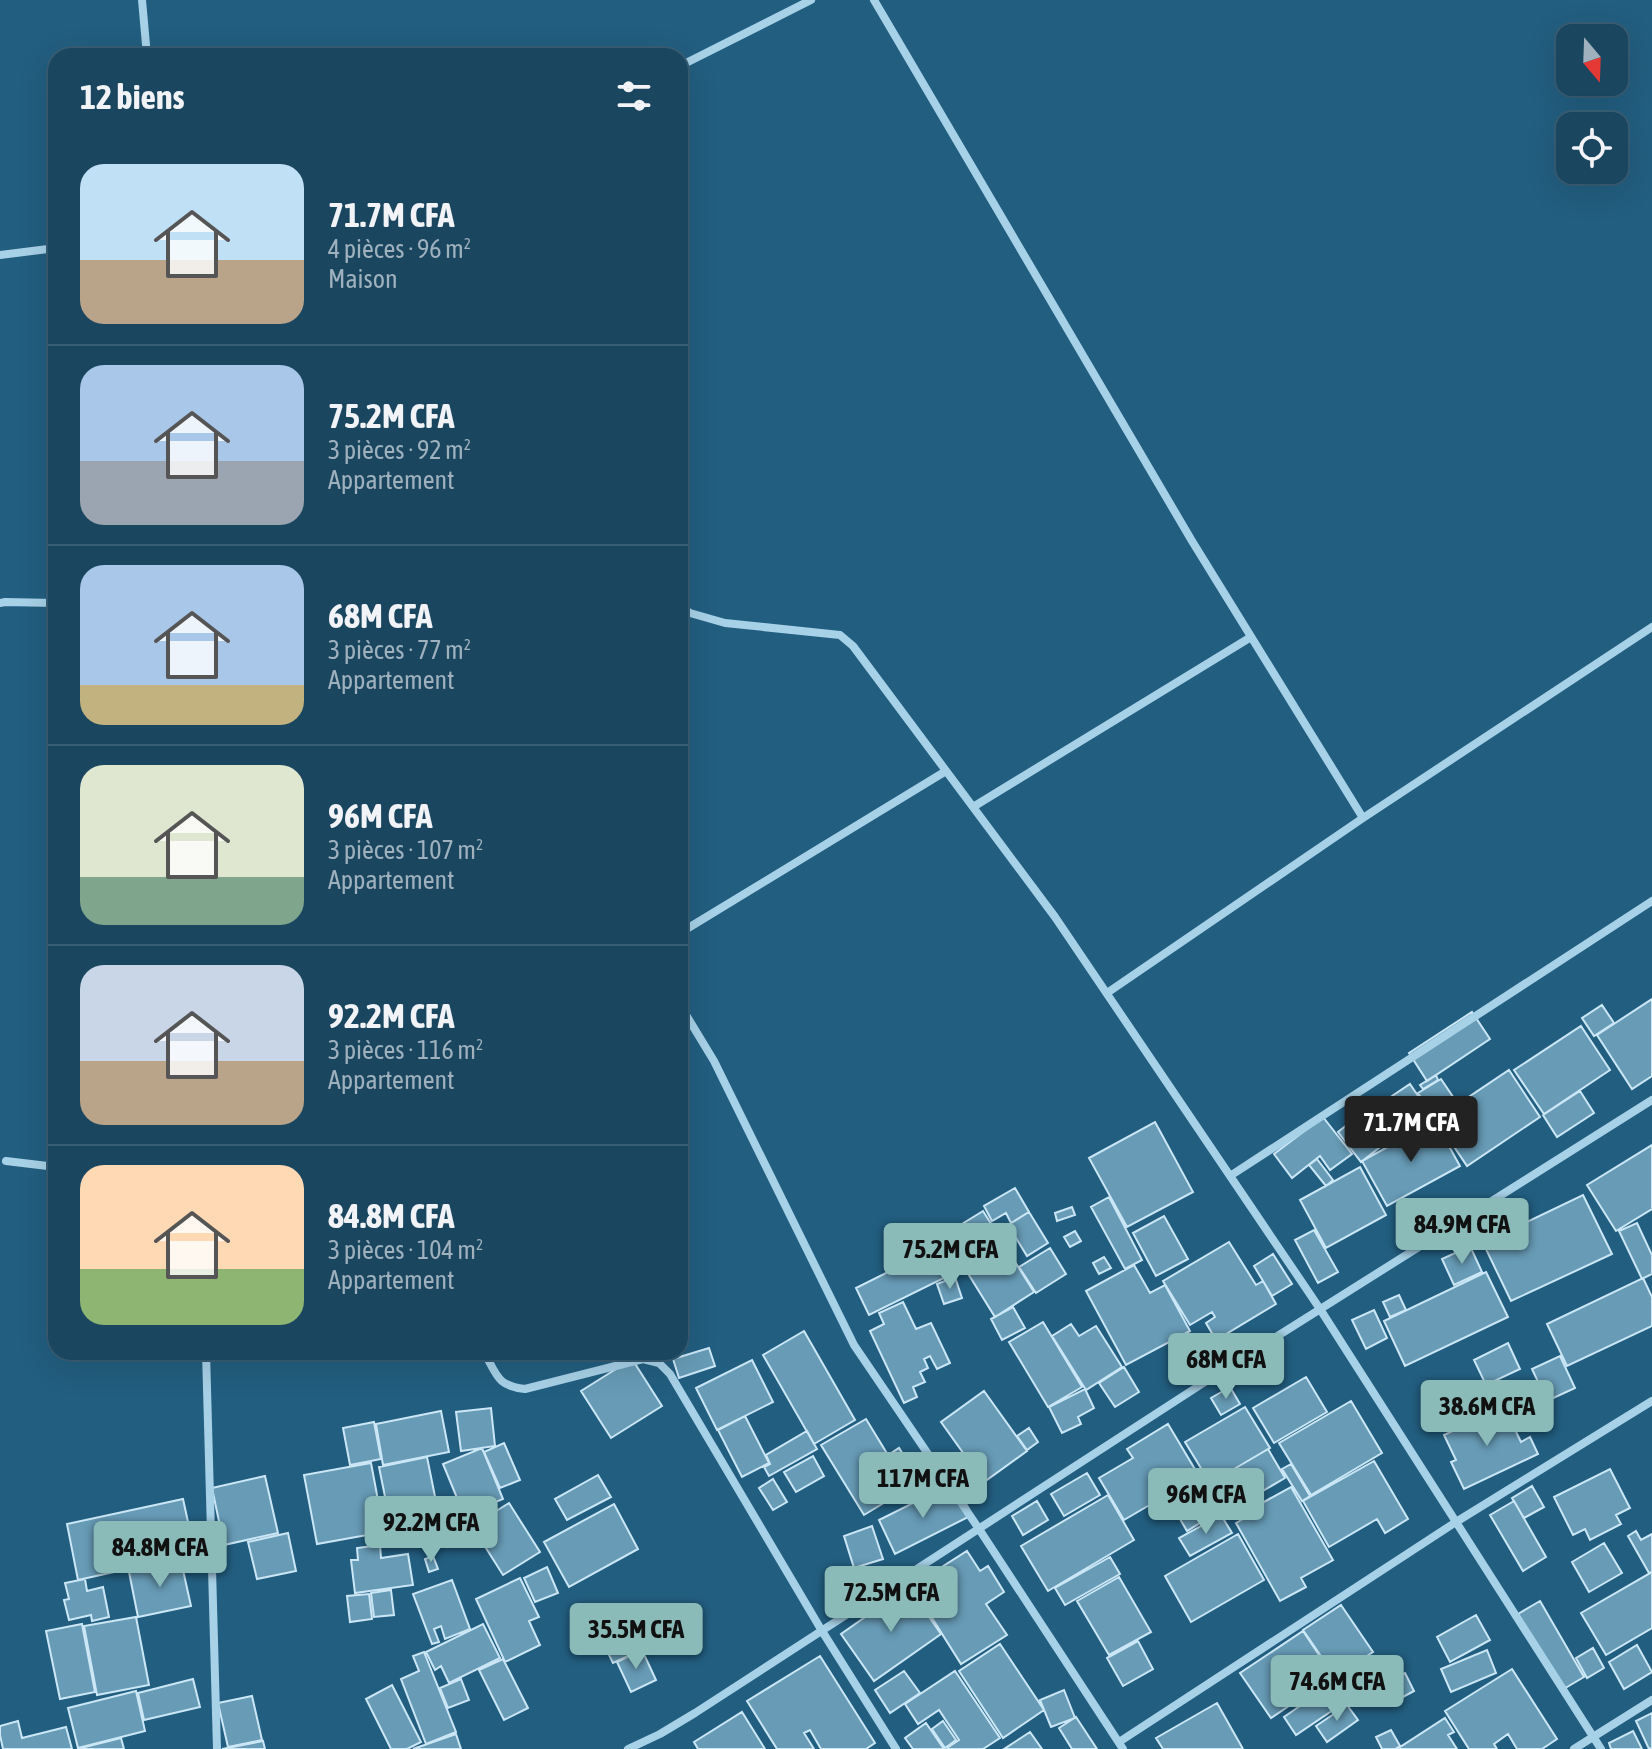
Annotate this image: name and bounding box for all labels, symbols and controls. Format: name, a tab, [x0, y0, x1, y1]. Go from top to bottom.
north arrow	[1556, 24, 1628, 96]
map controls	[1556, 24, 1628, 184]
icon: filters	[612, 74, 656, 118]
text: 12 biens	[80, 77, 184, 116]
button: locate	[1556, 112, 1628, 184]
text: 71.7M CFA	[328, 195, 454, 234]
icon: home	[144, 196, 240, 292]
text: 4 pièces · 96 m²	[328, 234, 471, 264]
text: Maison	[328, 264, 398, 294]
text: 75.2M CFA	[328, 396, 454, 435]
icon: home	[144, 397, 240, 493]
text: 3 pièces · 92 m²	[328, 435, 471, 465]
text: Appartement	[328, 465, 455, 495]
text: 68M CFA	[328, 596, 432, 635]
icon: home	[144, 597, 240, 693]
text: 3 pièces · 77 m²	[328, 635, 471, 665]
text: Appartement	[328, 665, 455, 695]
text: 96M CFA	[328, 796, 432, 835]
icon: home	[144, 797, 240, 893]
text: 3 pièces · 107 m²	[328, 835, 483, 865]
text: Appartement	[328, 865, 455, 895]
text: 92.2M CFA	[328, 996, 454, 1035]
icon: home	[144, 997, 240, 1093]
text: 3 pièces · 116 m²	[328, 1035, 483, 1065]
text: Appartement	[328, 1065, 455, 1095]
pin: 71.7M CFA	[1319, 1096, 1503, 1164]
text: 71.7M CFA	[1363, 1107, 1459, 1137]
text: 84.8M CFA	[328, 1196, 454, 1235]
icon: home	[144, 1197, 240, 1293]
pin: 84.9M CFA	[1370, 1198, 1554, 1266]
text: 84.9M CFA	[1414, 1209, 1510, 1239]
pin: 75.2M CFA	[858, 1223, 1042, 1291]
text: 75.2M CFA	[902, 1234, 998, 1264]
text: 3 pièces · 104 m²	[328, 1235, 483, 1265]
text: Appartement	[328, 1265, 455, 1295]
pin: 68M CFA	[1152, 1333, 1300, 1401]
text: 68M CFA	[1186, 1344, 1266, 1374]
pin: 38.6M CFA	[1395, 1380, 1579, 1448]
text: 38.6M CFA	[1439, 1391, 1535, 1421]
pin: 117M CFA	[840, 1452, 1006, 1520]
text: 117M CFA	[877, 1463, 969, 1493]
pin: 96M CFA	[1132, 1468, 1280, 1536]
text: 96M CFA	[1166, 1479, 1246, 1509]
pin: 92.2M CFA	[339, 1496, 523, 1564]
text: 92.2M CFA	[383, 1507, 479, 1537]
pin: 84.8M CFA	[68, 1521, 252, 1589]
text: 84.8M CFA	[112, 1532, 208, 1562]
pin: 72.5M CFA	[799, 1566, 983, 1634]
text: 72.5M CFA	[843, 1577, 939, 1607]
pin: 35.5M CFA	[544, 1603, 728, 1671]
text: 35.5M CFA	[588, 1614, 684, 1644]
pin: 74.6M CFA	[1245, 1655, 1429, 1723]
text: 74.6M CFA	[1289, 1666, 1385, 1696]

